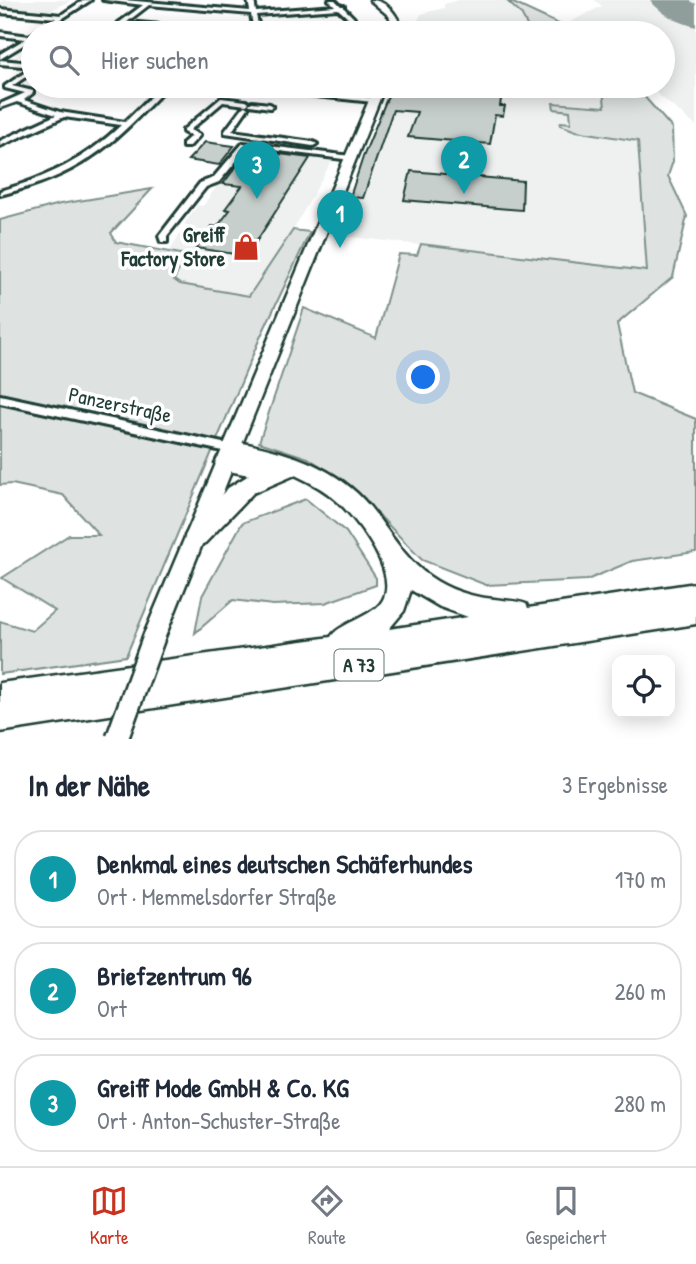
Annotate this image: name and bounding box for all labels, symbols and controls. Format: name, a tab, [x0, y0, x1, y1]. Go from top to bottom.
search box	[21, 21, 675, 98]
icon: search	[45, 41, 83, 79]
text: Hier suchen	[101, 42, 209, 77]
pin: 2	[441, 136, 487, 194]
pin: 3	[234, 141, 280, 199]
pin: 1	[317, 190, 363, 248]
place label: Greiff Factory Store	[120, 220, 226, 274]
shop icon: Greiff Factory Store	[231, 232, 261, 262]
your location	[406, 360, 440, 394]
street label: Panzerstraße	[66, 379, 174, 430]
road number: A 73	[334, 650, 384, 680]
map controls	[612, 655, 675, 718]
button: locate	[612, 655, 675, 718]
text: In der Nähe	[28, 765, 150, 805]
text: 3 Ergebnisse	[562, 769, 668, 800]
text: Denkmal eines deutschen Schäferhundes	[97, 846, 473, 881]
text: 1	[49, 864, 57, 895]
text: 170 m	[615, 864, 666, 895]
text: Ort · Memmelsdorfer Straße	[97, 881, 336, 912]
text: Briefzentrum 96	[97, 958, 252, 993]
text: 2	[48, 976, 58, 1007]
text: 260 m	[615, 976, 666, 1007]
text: Ort	[97, 993, 127, 1024]
text: Greiff Mode GmbH & Co. KG	[97, 1070, 349, 1105]
text: 3	[48, 1088, 58, 1119]
text: 280 m	[614, 1088, 666, 1119]
text: Ort · Anton-Schuster-Straße	[97, 1105, 340, 1136]
tab: Karte	[90, 1182, 129, 1250]
tab: Route	[308, 1182, 346, 1250]
tab: Gespeichert	[526, 1182, 606, 1250]

